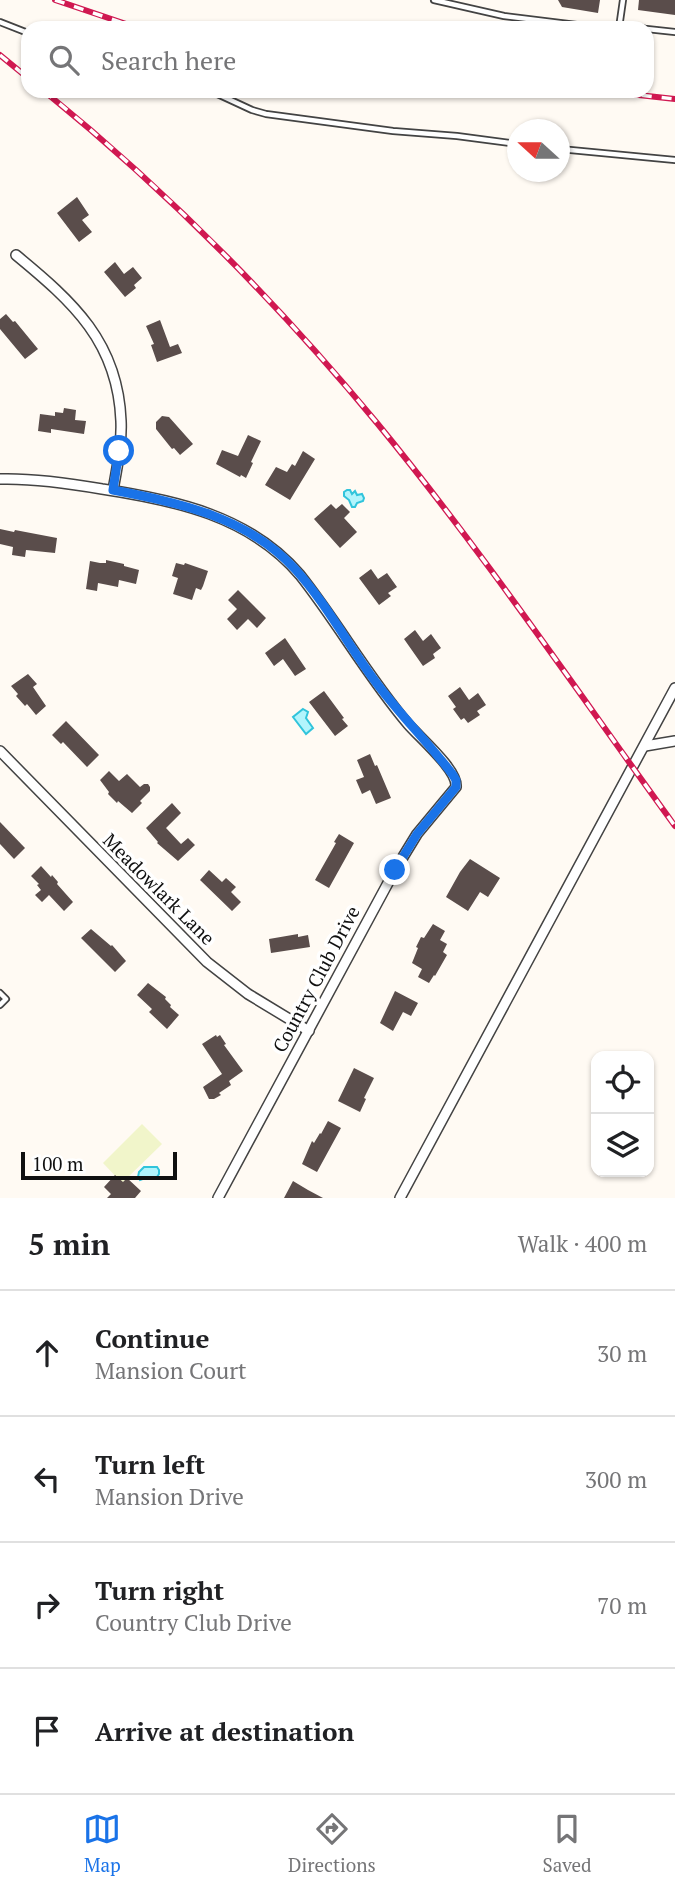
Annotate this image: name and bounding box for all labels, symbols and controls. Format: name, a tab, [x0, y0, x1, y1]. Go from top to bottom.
search box	[21, 21, 654, 98]
icon: search	[45, 41, 83, 79]
text: Search here	[101, 43, 236, 77]
north arrow	[507, 119, 570, 182]
route start	[103, 435, 134, 466]
street label: Meadowlark Lane	[98, 827, 221, 950]
route end	[379, 854, 410, 885]
street label: Country Club Drive	[266, 901, 365, 1056]
map controls	[591, 1051, 654, 1177]
button: locate	[591, 1051, 654, 1114]
button: layers	[591, 1114, 654, 1177]
scale bar	[21, 1149, 177, 1181]
text: 100 m	[32, 1151, 83, 1176]
text: 5 min	[28, 1224, 110, 1264]
text: Walk · 400 m	[518, 1228, 647, 1259]
text: Continue	[95, 1321, 209, 1355]
icon: ahead	[28, 1334, 66, 1372]
text: 30 m	[597, 1338, 647, 1369]
text: Mansion Court	[95, 1355, 247, 1386]
text: Turn left	[95, 1447, 205, 1481]
icon: left	[28, 1460, 66, 1498]
text: 300 m	[585, 1464, 647, 1495]
text: Mansion Drive	[95, 1481, 244, 1512]
text: Turn right	[95, 1573, 224, 1607]
icon: right	[28, 1586, 66, 1624]
text: 70 m	[597, 1590, 647, 1621]
text: Country Club Drive	[95, 1607, 292, 1638]
icon: arrive	[28, 1712, 66, 1750]
text: Arrive at destination	[95, 1714, 354, 1748]
tab: Map	[83, 1810, 121, 1877]
tab: Directions	[288, 1810, 376, 1877]
tab: Saved	[542, 1810, 592, 1877]

